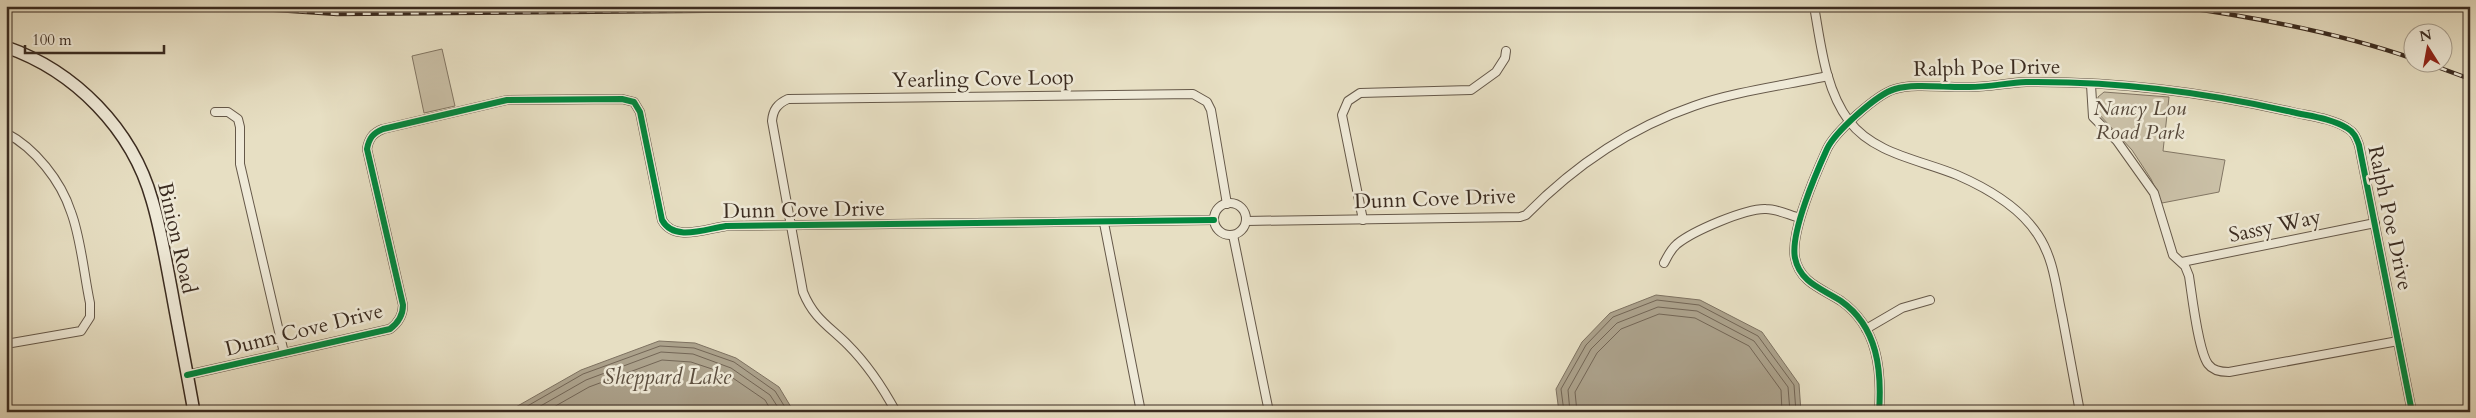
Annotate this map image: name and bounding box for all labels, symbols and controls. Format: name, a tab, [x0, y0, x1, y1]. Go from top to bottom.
scale bar	[25, 22, 164, 54]
north arrow	[2404, 22, 2454, 72]
text: N	[2418, 25, 2433, 46]
text: 100 m	[32, 30, 72, 50]
street label: Ralph Poe Drive	[1913, 52, 2061, 84]
street label: Yearling Cove Loop	[892, 63, 1074, 95]
park label: Nancy Lou Road Park	[2094, 94, 2187, 147]
street label: Ralph Poe Drive	[2361, 143, 2419, 293]
street label: Binion Road	[150, 180, 204, 296]
street label: Dunn Cove Drive	[1353, 182, 1517, 216]
street label: Dunn Cove Drive	[723, 194, 885, 226]
street label: Sassy Way	[2226, 202, 2324, 250]
street label: Dunn Cove Drive	[222, 296, 386, 364]
water label: Sheppard Lake	[603, 362, 732, 392]

